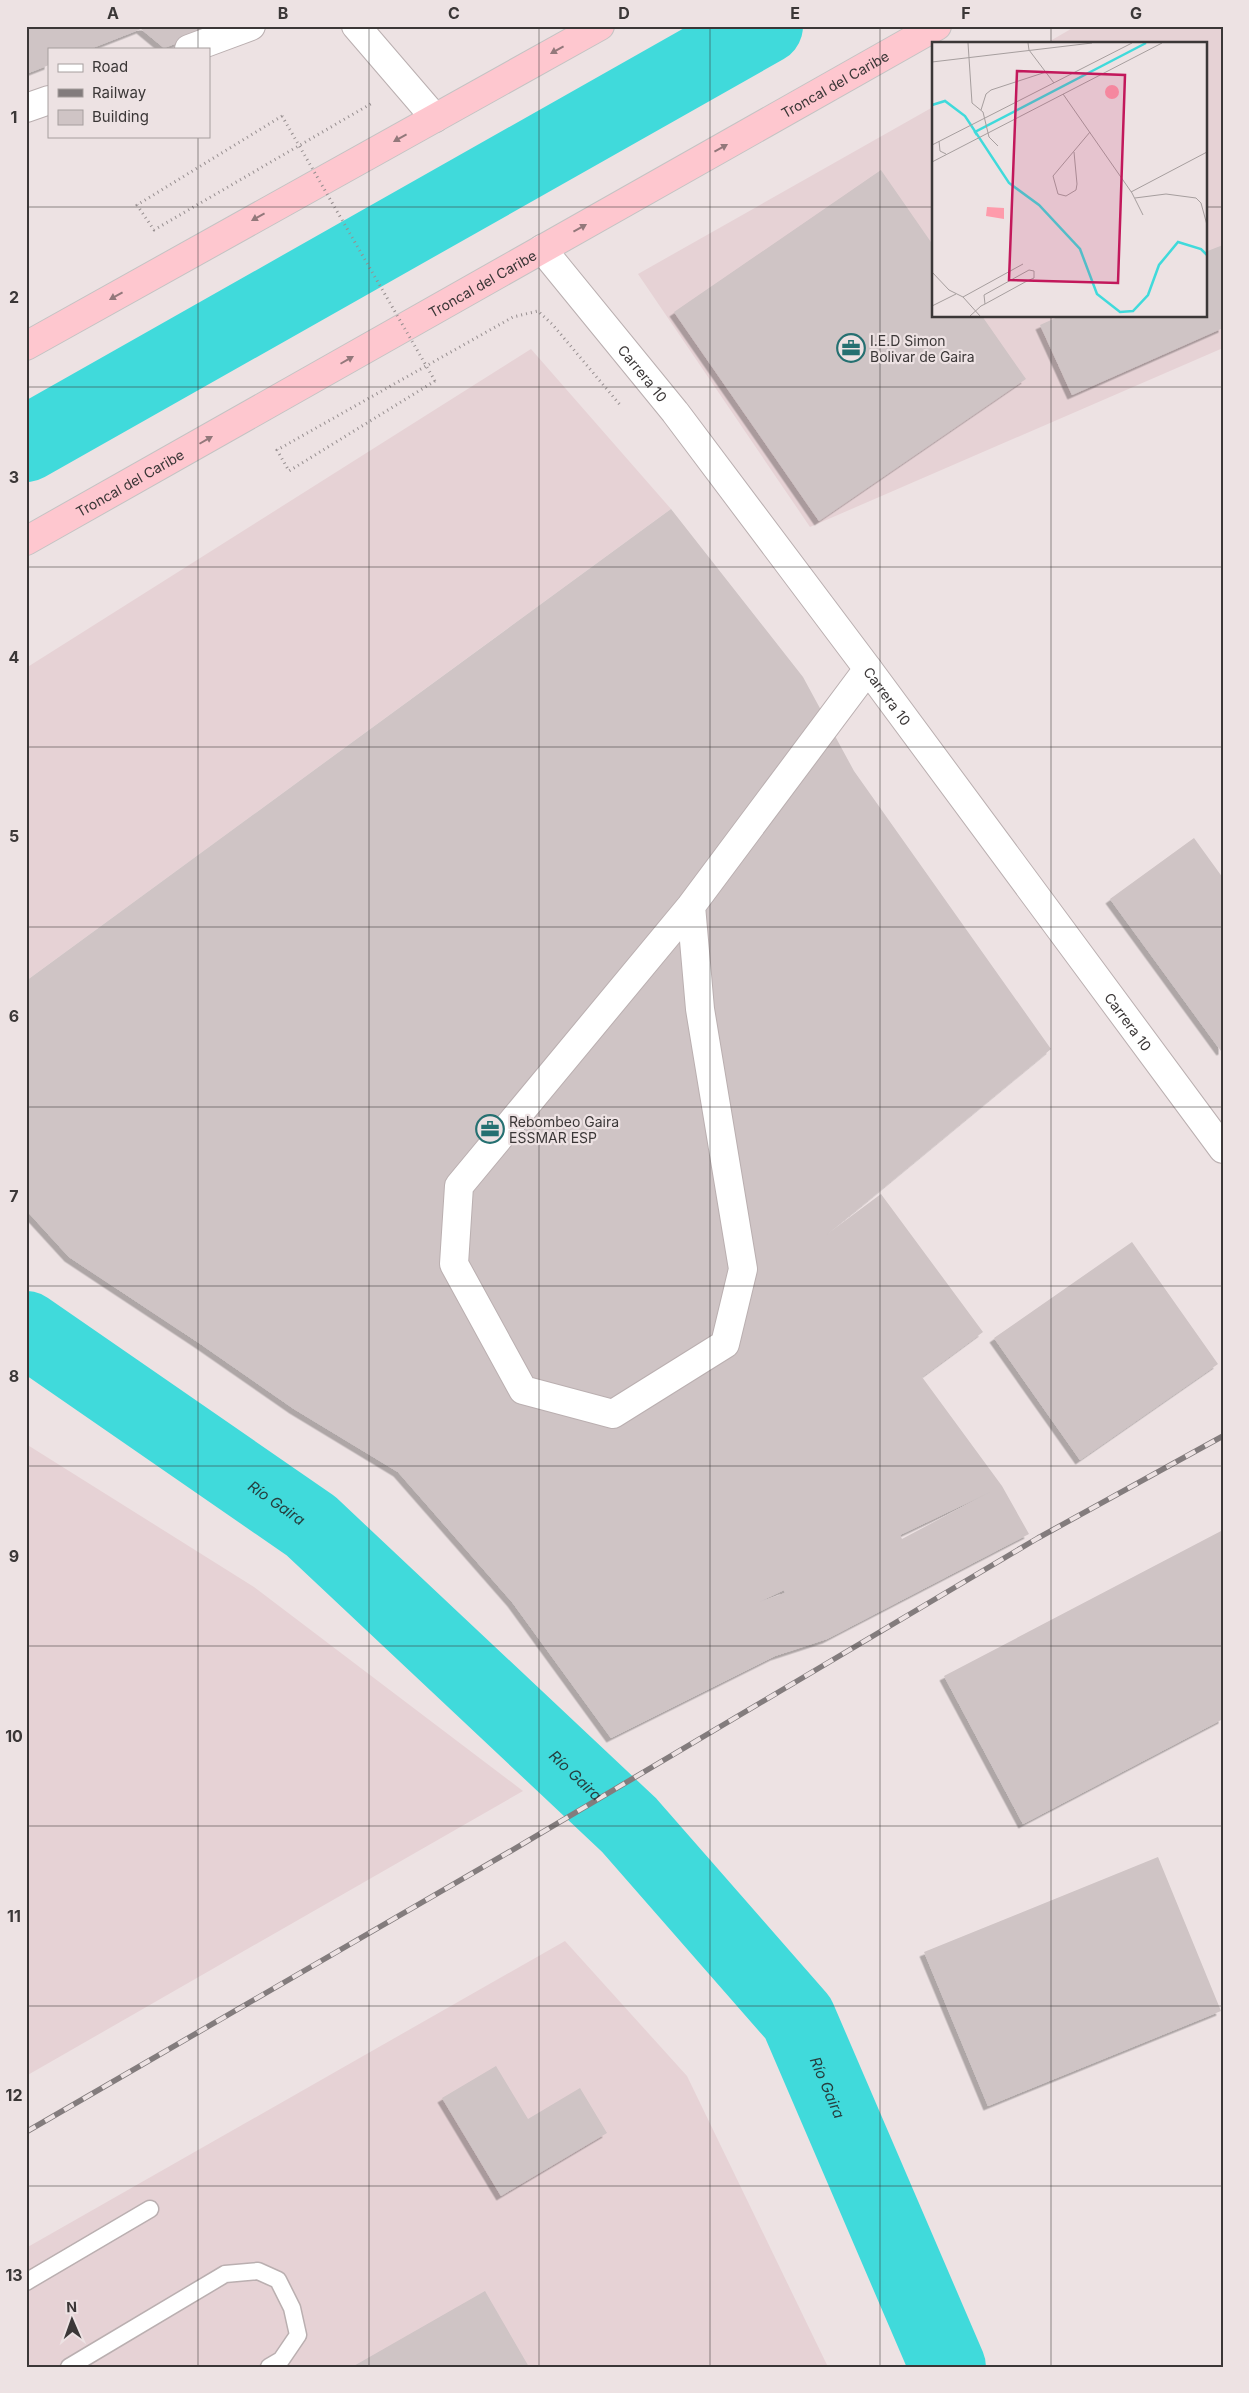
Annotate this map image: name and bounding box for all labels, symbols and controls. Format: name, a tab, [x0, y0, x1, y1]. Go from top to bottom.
text: A	[107, 3, 119, 23]
text: B	[278, 3, 288, 23]
text: C	[448, 3, 460, 23]
text: D	[618, 3, 630, 23]
text: E	[790, 3, 800, 23]
text: F	[961, 3, 971, 23]
text: G	[1130, 3, 1142, 23]
inset map	[932, 42, 1206, 318]
one-way arrow	[550, 46, 565, 54]
street label: Troncal del Caribe	[778, 47, 892, 121]
legend	[48, 48, 210, 138]
text: Road	[92, 57, 128, 76]
text: Railway	[92, 83, 147, 102]
text: 1	[11, 107, 17, 127]
text: Building	[92, 107, 149, 126]
one-way arrow	[394, 133, 407, 142]
one-way arrow	[714, 144, 729, 152]
one-way arrow	[251, 213, 266, 221]
one-way arrow	[573, 224, 587, 232]
street label: Troncal del Caribe	[425, 246, 539, 320]
text: 2	[9, 287, 19, 307]
one-way arrow	[109, 292, 124, 300]
place label: I.E.D Simon Bolivar de Gaira	[870, 332, 975, 365]
office icon: I.E.D Simon Bolivar de Gaira	[836, 333, 866, 363]
street label: Carrera 10	[615, 341, 671, 405]
one-way arrow	[341, 355, 354, 364]
one-way arrow	[199, 435, 212, 444]
street label: Troncal del Caribe	[73, 445, 187, 520]
text: 3	[9, 467, 19, 487]
text: 4	[9, 647, 20, 667]
street label: Carrera 10	[861, 663, 915, 728]
text: 5	[9, 826, 19, 846]
street label: Carrera 10	[1101, 989, 1156, 1054]
text: 6	[9, 1006, 19, 1026]
place label: Rebombeo Gaira ESSMAR ESP	[509, 1113, 619, 1146]
office icon: Rebombeo Gaira ESSMAR ESP	[475, 1114, 505, 1144]
text: 7	[9, 1186, 19, 1206]
text: 8	[9, 1366, 19, 1386]
water label: Río Gaira	[245, 1476, 309, 1529]
text: 9	[9, 1546, 19, 1566]
text: 10	[5, 1726, 23, 1746]
water label: Río Gaira	[546, 1746, 606, 1804]
text: 11	[7, 1906, 21, 1926]
water label: Río Gaira	[806, 2054, 849, 2121]
text: 12	[6, 2085, 22, 2105]
text: 13	[5, 2265, 23, 2285]
north arrow	[48, 2296, 98, 2346]
text: N	[66, 2298, 77, 2315]

